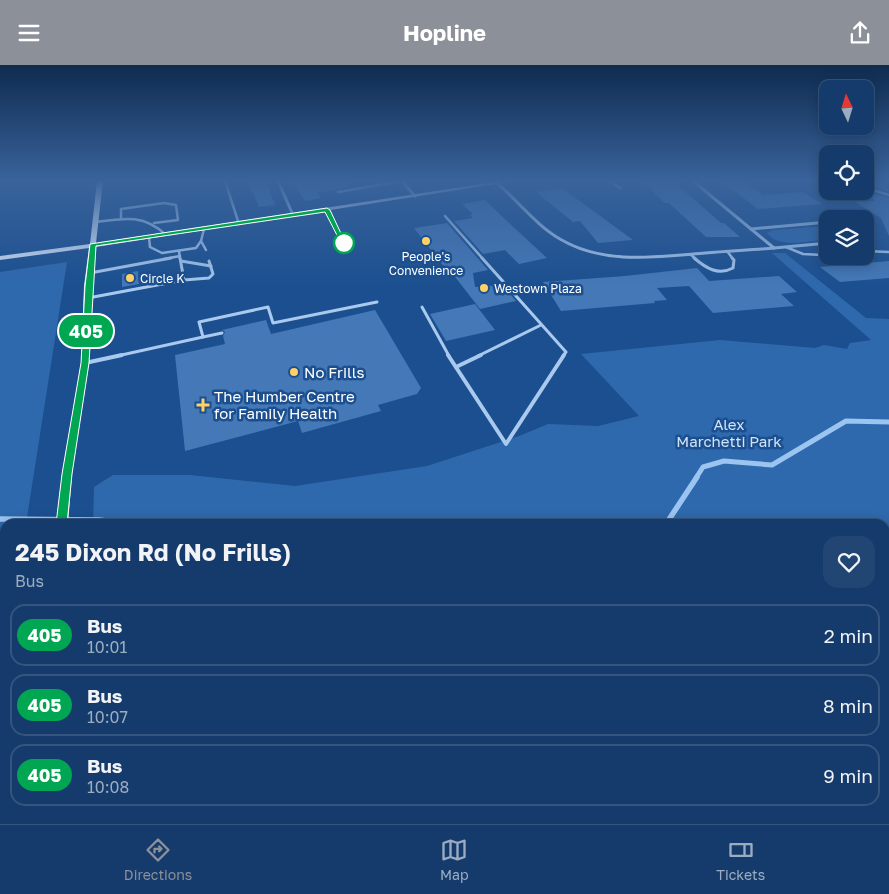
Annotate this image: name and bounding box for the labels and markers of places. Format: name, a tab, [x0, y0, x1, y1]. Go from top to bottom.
unlabelled marker	[333, 232, 355, 254]
marker: People's Convenience	[420, 235, 432, 247]
place label: People's Convenience	[389, 249, 463, 278]
place label: Circle K	[140, 271, 184, 286]
marker: Circle K	[124, 272, 136, 284]
place label: Westown Plaza	[494, 281, 582, 296]
marker: Westown Plaza	[478, 282, 490, 294]
place label: No Frills	[304, 363, 365, 381]
marker: No Frills	[288, 366, 300, 378]
place label: The Humber Centre for Family Health	[214, 387, 355, 422]
marker: The Humber Centre for Family Health	[196, 398, 210, 412]

